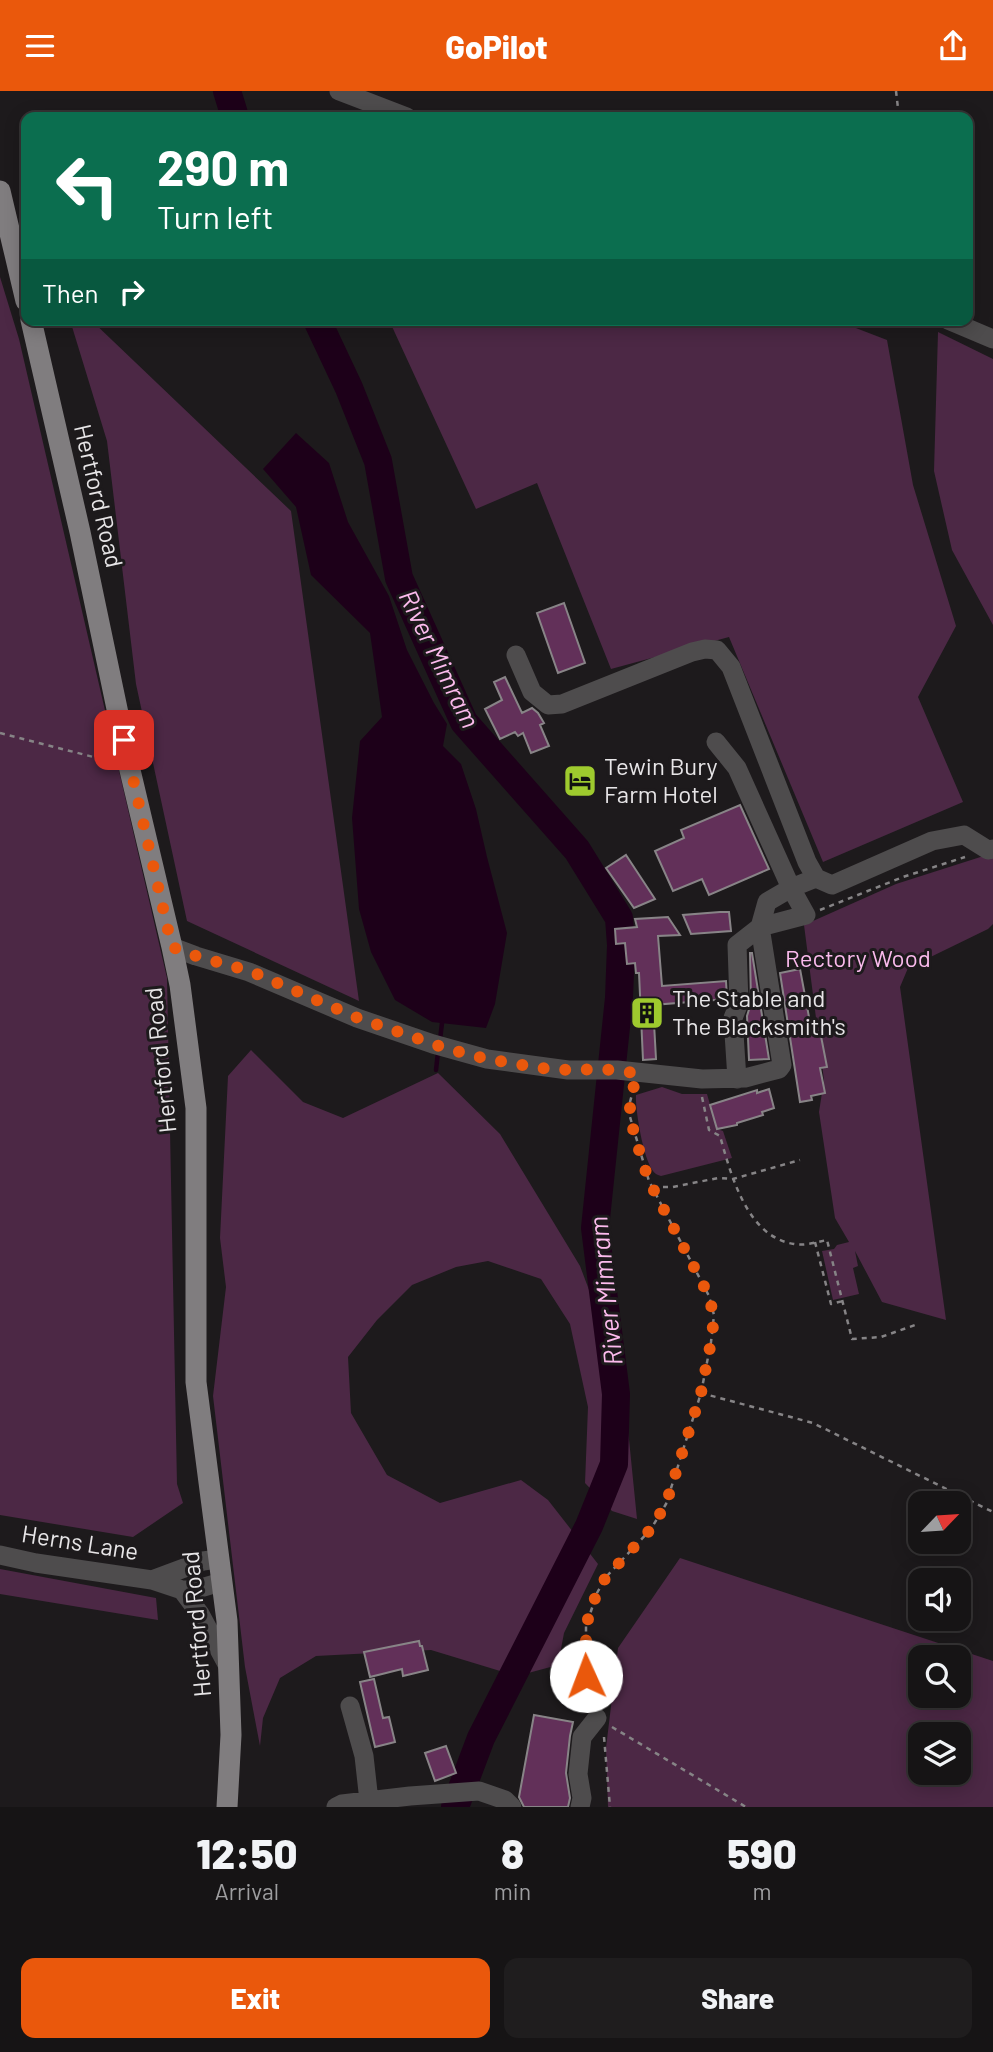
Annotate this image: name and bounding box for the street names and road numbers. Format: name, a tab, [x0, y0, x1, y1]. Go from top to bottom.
street label: Hertford Road	[69, 421, 130, 570]
street label: Hertford Road	[137, 986, 182, 1134]
street label: Herns Lane	[20, 1518, 141, 1565]
street label: Hertford Road	[175, 1550, 216, 1698]

